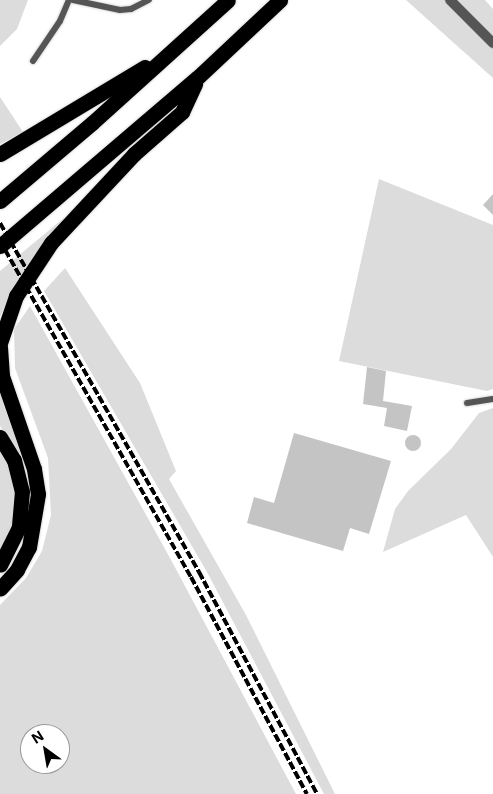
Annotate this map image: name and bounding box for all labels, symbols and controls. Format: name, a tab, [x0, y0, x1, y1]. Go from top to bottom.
north arrow	[20, 724, 70, 774]
text: N	[28, 727, 46, 747]

